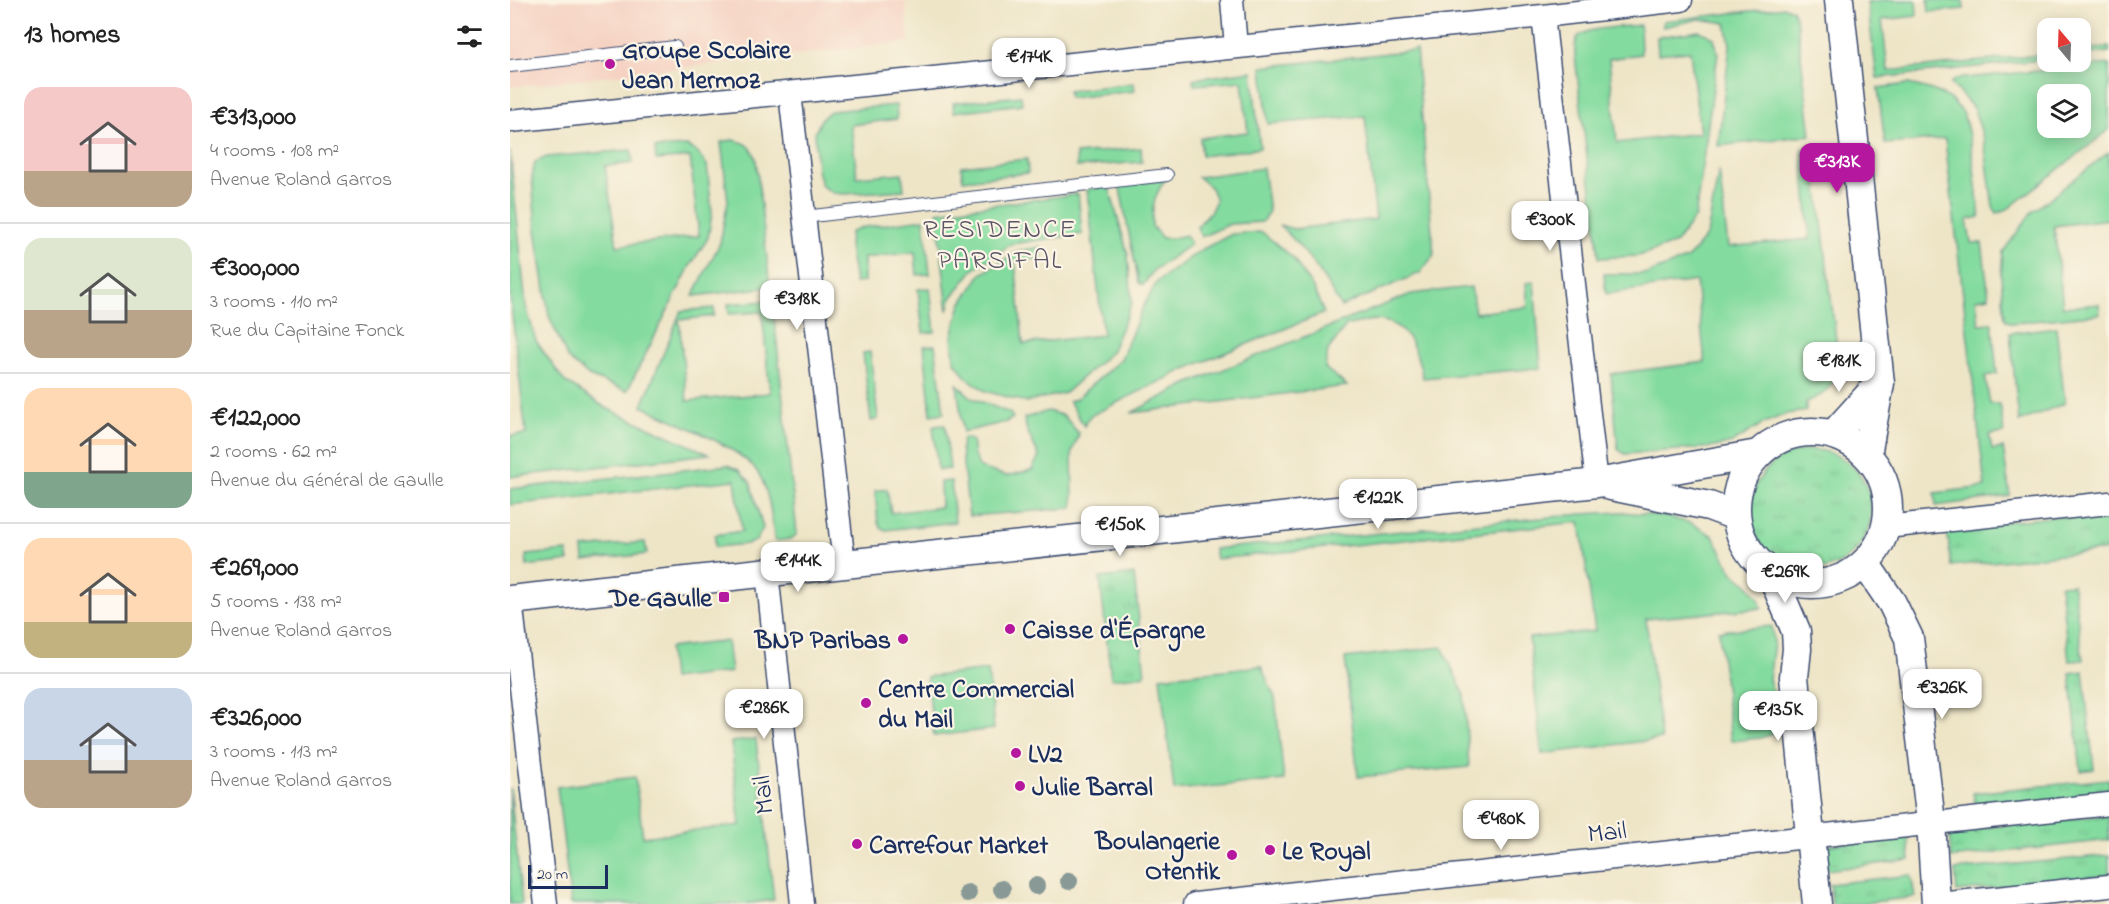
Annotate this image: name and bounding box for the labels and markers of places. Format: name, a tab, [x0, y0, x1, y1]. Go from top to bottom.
place label: Groupe Scolaire Jean Mermoz	[622, 33, 792, 101]
pin: €174K	[987, 38, 1071, 89]
marker: Groupe Scolaire Jean Mermoz	[603, 57, 617, 71]
pin: €313K	[1795, 143, 1879, 194]
pin: €300K	[1508, 201, 1592, 252]
pin: €318K	[755, 280, 839, 331]
pin: €181K	[1797, 342, 1881, 393]
pin: €122K	[1336, 479, 1420, 530]
pin: €150K	[1078, 506, 1162, 557]
pin: €144K	[756, 542, 840, 593]
pin: €269K	[1743, 553, 1827, 604]
place label: De Gaulle	[608, 581, 713, 619]
marker: De Gaulle	[717, 590, 731, 604]
place label: Caisse d'Épargne	[1022, 613, 1206, 652]
marker: Caisse d'Épargne	[1003, 622, 1017, 636]
place label: BNP Paribas	[754, 623, 891, 661]
marker: BNP Paribas	[896, 632, 910, 646]
pin: €326K	[1900, 669, 1984, 720]
place label: Centre Commercial du Mail	[878, 672, 1074, 740]
pin: €286K	[722, 689, 806, 740]
pin: €135K	[1736, 691, 1820, 742]
marker: Centre Commercial du Mail	[859, 696, 873, 710]
place label: LV2	[1028, 737, 1063, 775]
marker: LV2	[1009, 746, 1023, 760]
place label: Julie Barral	[1032, 770, 1153, 808]
marker: Julie Barral	[1013, 779, 1027, 793]
pin: €480K	[1459, 800, 1543, 851]
place label: Boulangerie Otentik	[1094, 824, 1221, 892]
place label: Carrefour Market	[869, 828, 1048, 866]
place label: Le Royal	[1282, 834, 1371, 872]
marker: Carrefour Market	[850, 837, 864, 851]
marker: Le Royal	[1263, 843, 1277, 857]
marker: Boulangerie Otentik	[1225, 848, 1239, 862]

